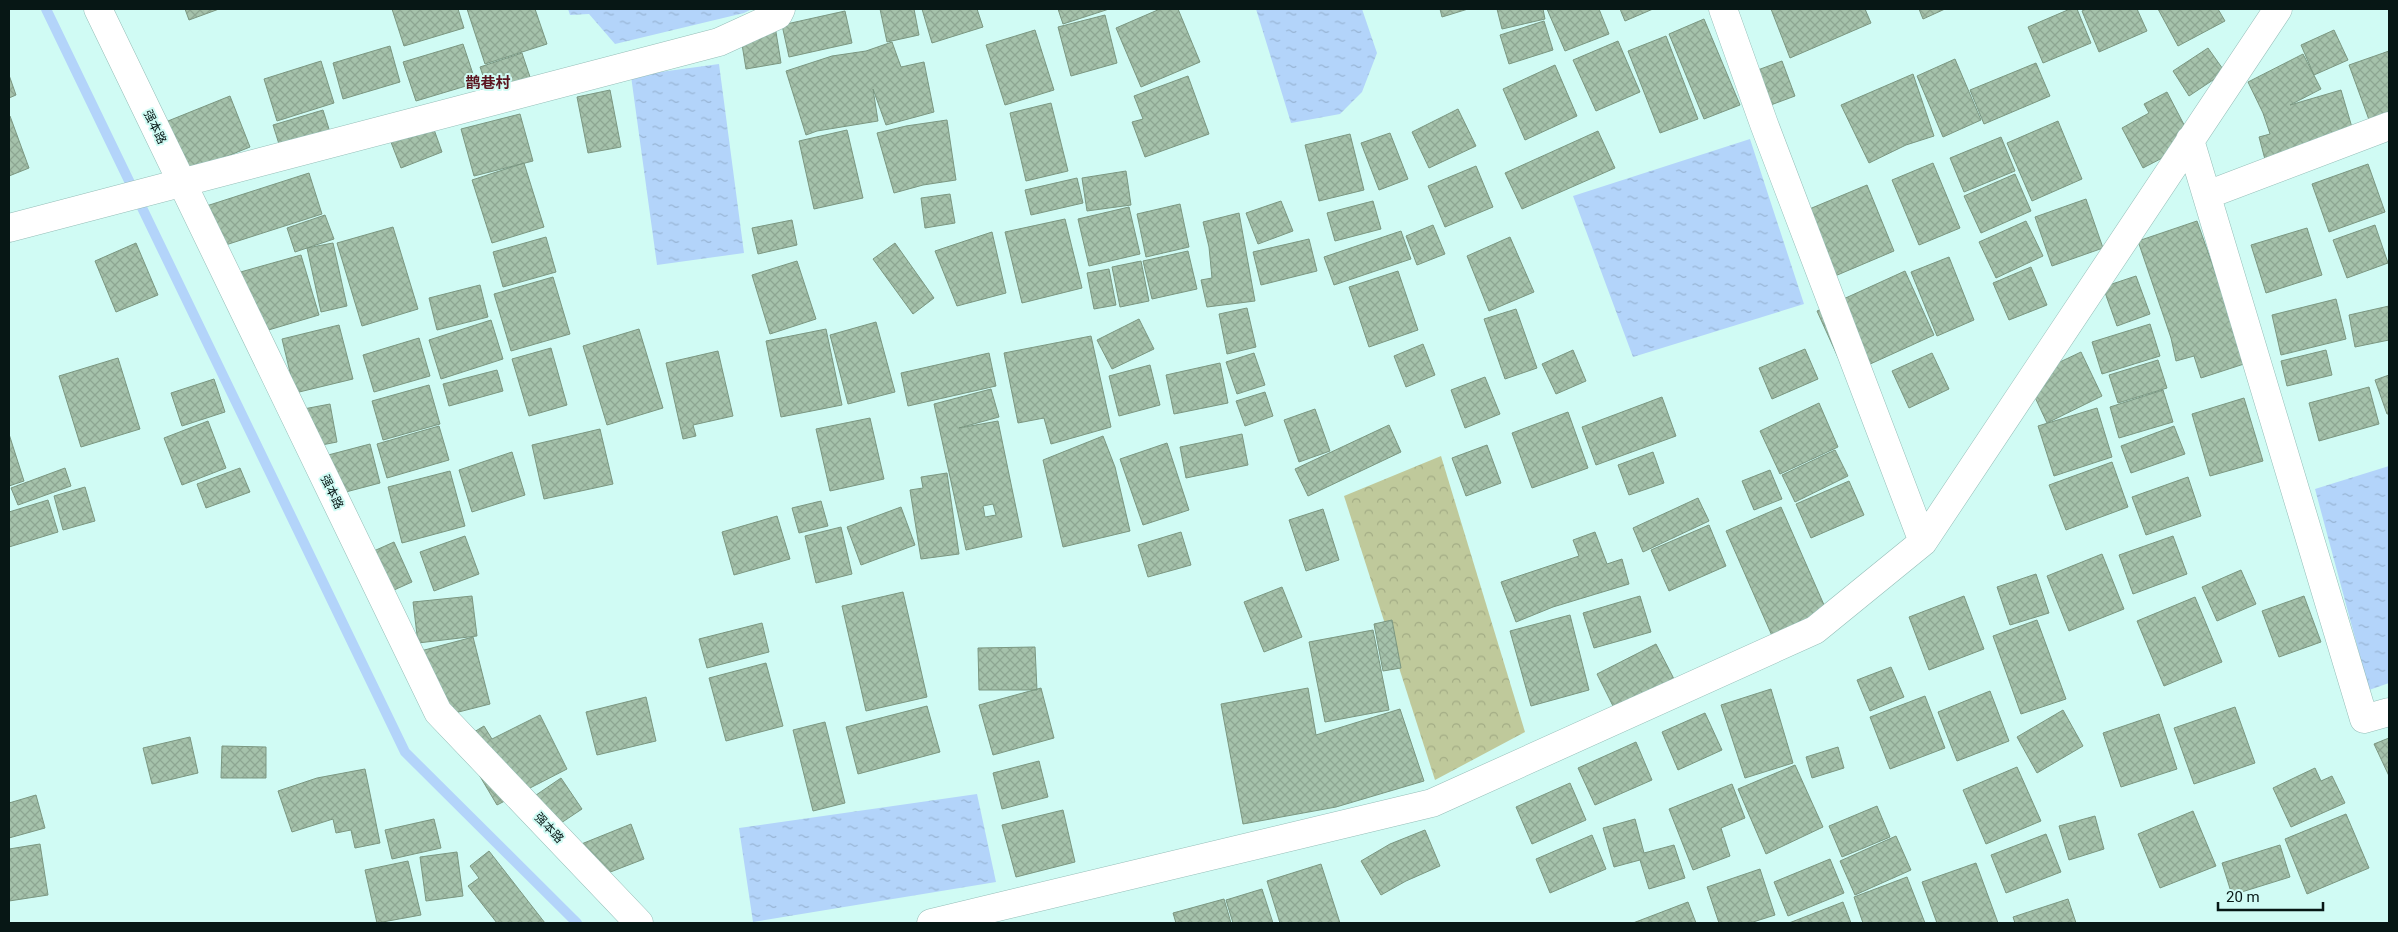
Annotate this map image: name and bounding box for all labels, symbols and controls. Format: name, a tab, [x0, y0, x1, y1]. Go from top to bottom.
district label: 鹊巷村	[465, 74, 511, 92]
street label: 强本路	[141, 108, 169, 146]
street label: 强本路	[318, 473, 346, 511]
street label: 强本路	[532, 810, 566, 846]
scale bar	[2218, 880, 2323, 912]
text: 20 m	[2226, 888, 2260, 906]

